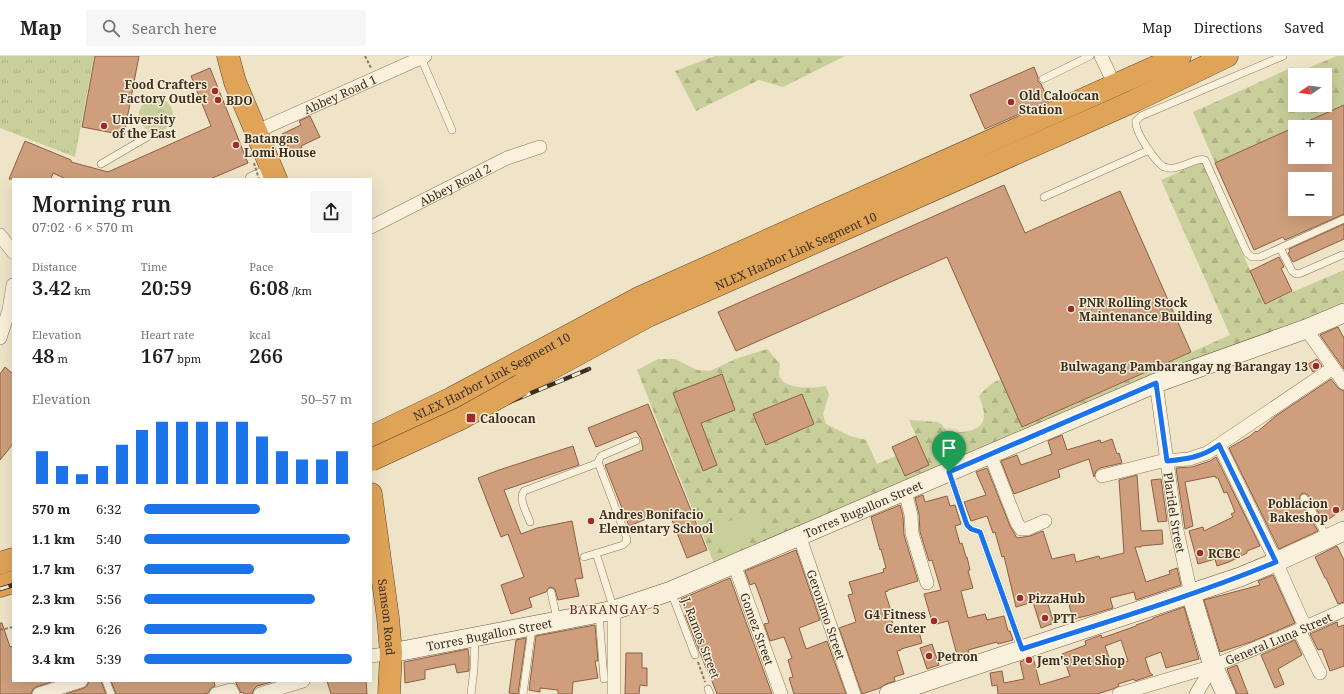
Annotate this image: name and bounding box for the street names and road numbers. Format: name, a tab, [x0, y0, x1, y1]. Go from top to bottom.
street label: Abbey Road 1	[301, 70, 379, 118]
street label: Abbey Road 2	[416, 159, 494, 210]
street label: NLEX Harbor Link Segment 10	[712, 207, 879, 294]
street label: NLEX Harbor Link Segment 10	[410, 328, 573, 424]
street label: Plaridel Street	[1160, 471, 1190, 555]
street label: Torres Bugallon Street	[801, 476, 925, 542]
street label: Geronimo Street	[803, 567, 850, 662]
street label: Samson Road	[374, 578, 400, 656]
street label: Gomez Street	[737, 590, 778, 668]
street label: J. Ramos Street	[677, 594, 724, 681]
street label: General Luna Street	[1222, 608, 1334, 669]
street label: Torres Bugallon Street	[425, 614, 553, 654]

